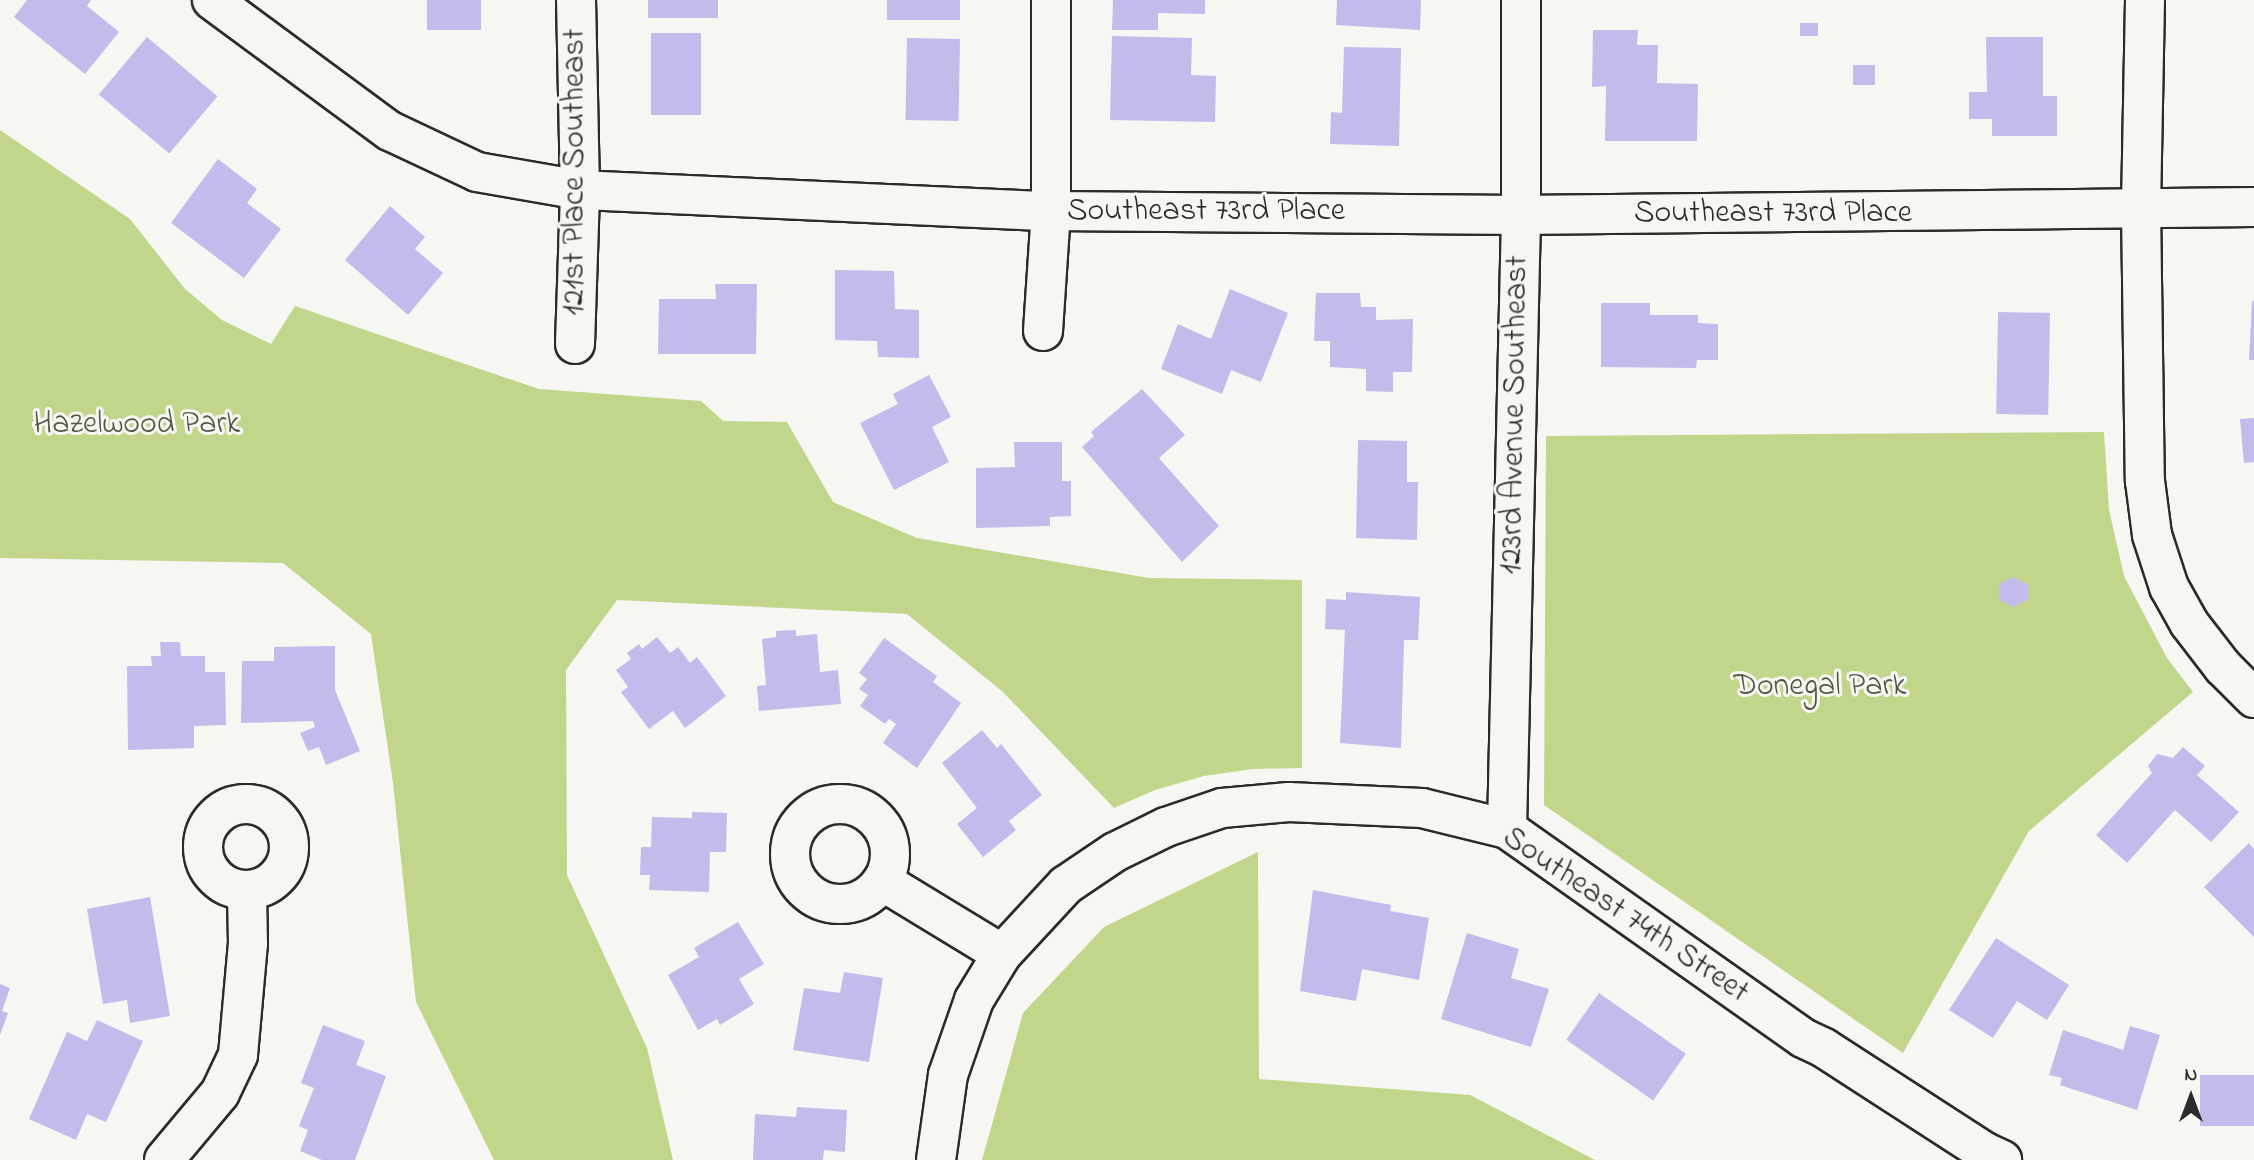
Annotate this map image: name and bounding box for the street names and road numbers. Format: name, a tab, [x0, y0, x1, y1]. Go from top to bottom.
street label: 121st Place Southeast	[557, 28, 595, 316]
street label: Southeast 73rd Place	[1067, 193, 1345, 231]
street label: Southeast 73rd Place	[1634, 195, 1912, 233]
street label: 123rd Avenue Southeast	[1494, 255, 1538, 575]
street label: Southeast 74th Street	[1494, 819, 1756, 1013]

